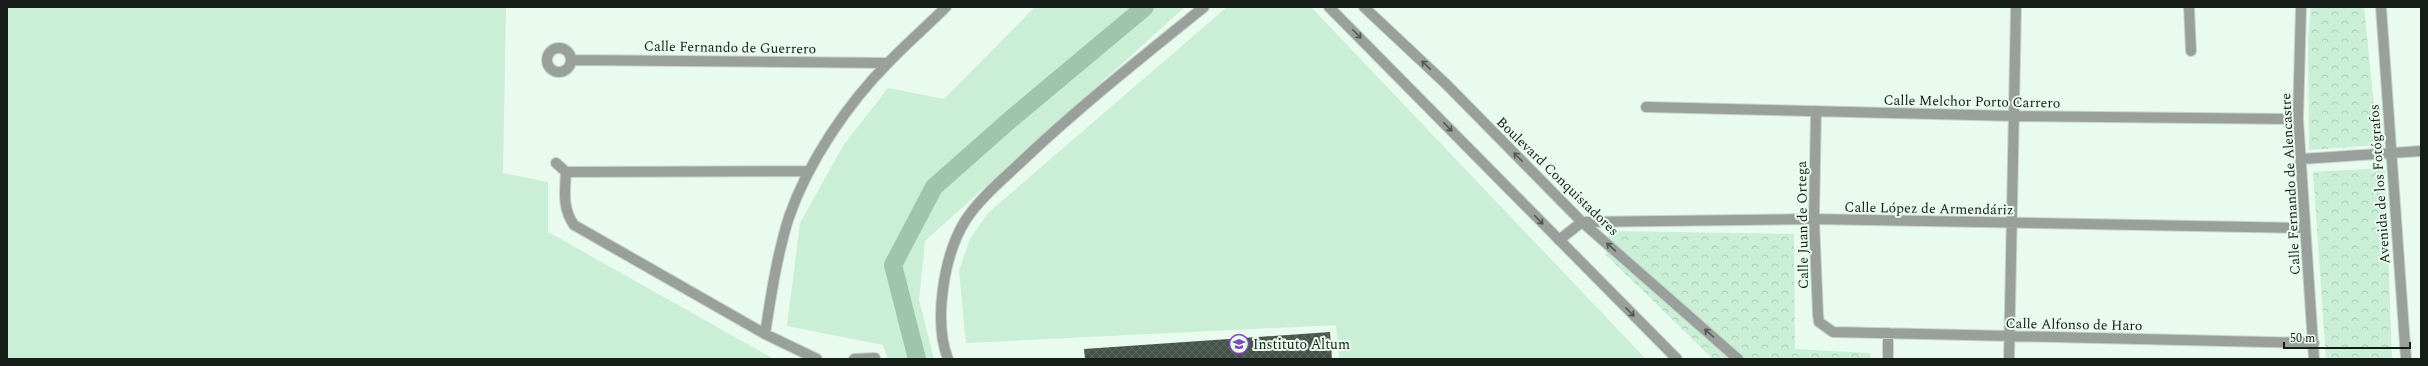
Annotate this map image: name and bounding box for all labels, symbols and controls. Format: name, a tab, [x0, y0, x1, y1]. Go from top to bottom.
one-way arrow	[1352, 29, 1362, 39]
street label: Calle Fernando de Guerrero	[644, 35, 816, 60]
one-way arrow	[1421, 60, 1431, 70]
street label: Calle Melchor Porto Carrero	[1883, 89, 2061, 114]
street label: Calle Fernando de Alencastre	[2275, 92, 2306, 276]
street label: Avenida de los Fotógrafos	[2363, 103, 2396, 264]
street label: Boulevard Conquistadores	[1492, 112, 1624, 241]
one-way arrow	[1443, 122, 1453, 132]
one-way arrow	[1513, 152, 1523, 162]
street label: Calle Juan de Ortega	[1791, 161, 1814, 289]
street label: Calle López de Armendáriz	[1844, 197, 2014, 220]
one-way arrow	[1534, 215, 1544, 225]
one-way arrow	[1606, 243, 1616, 252]
one-way arrow	[1626, 307, 1635, 317]
street label: Calle Alfonso de Haro	[2005, 313, 2143, 336]
scale bar	[2284, 324, 2410, 350]
one-way arrow	[1704, 328, 1714, 337]
text: 50 m	[2290, 329, 2315, 348]
school or university icon: Instituto Altum	[1228, 333, 1250, 355]
place label: Instituto Altum	[1253, 334, 1350, 355]

